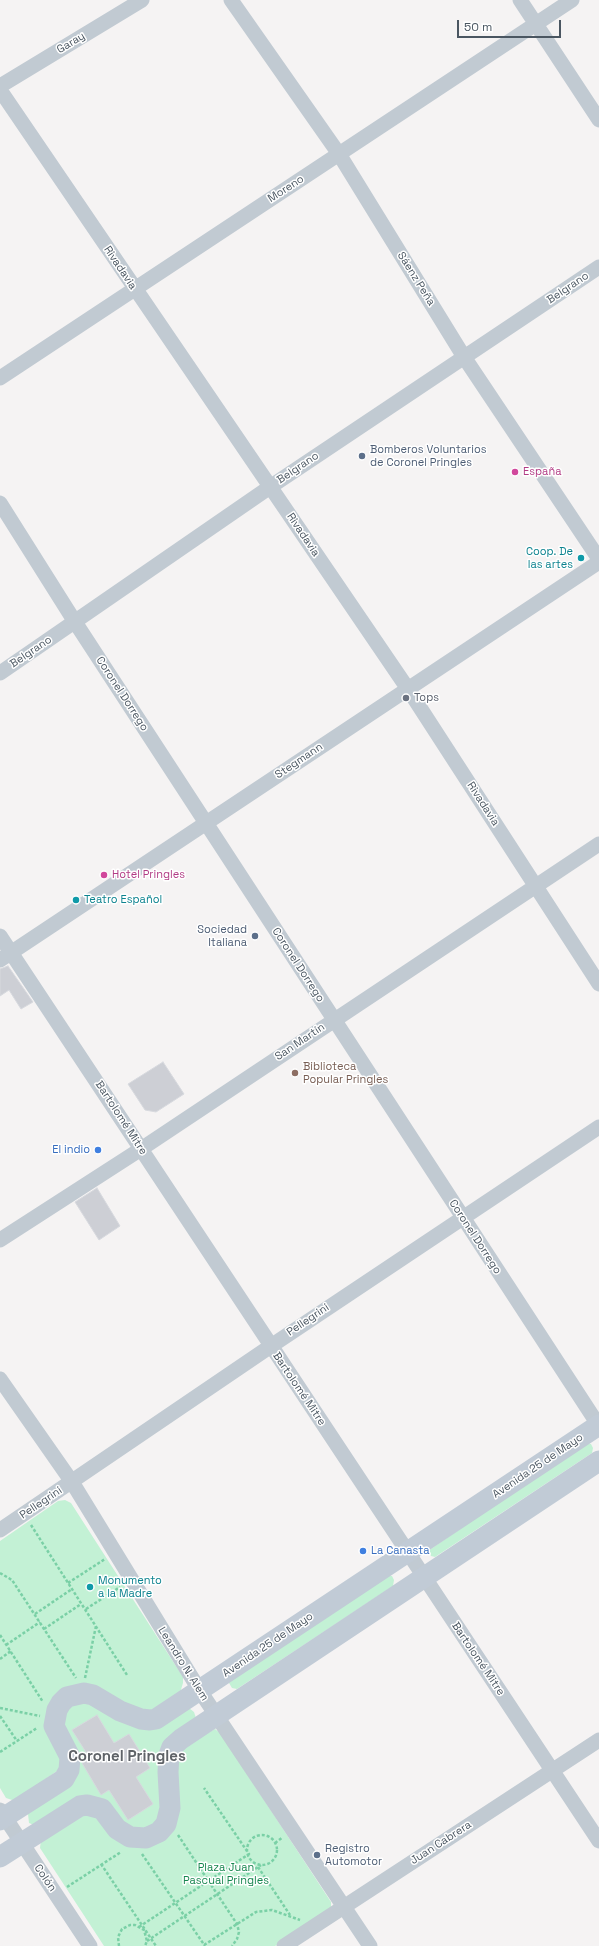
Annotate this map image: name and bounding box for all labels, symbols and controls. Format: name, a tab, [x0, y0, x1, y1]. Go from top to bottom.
scale bar	[459, 12, 563, 38]
text: 50 m	[464, 19, 492, 35]
street label: Garay	[55, 29, 87, 57]
street label: Moreno	[265, 172, 307, 206]
street label: Rivadavia	[101, 244, 139, 292]
street label: Sáenz Peña	[394, 250, 438, 308]
street label: Belgrano	[545, 269, 591, 307]
place label: Bomberos Voluntarios de Coronel Pringles	[370, 443, 487, 469]
street label: Belgrano	[275, 449, 321, 487]
marker: Bomberos Voluntarios de Coronel Pringles	[357, 451, 367, 461]
place label: España	[523, 465, 561, 479]
marker: España	[510, 467, 520, 477]
street label: Rivadavia	[284, 511, 322, 559]
place label: Coop. De las artes	[526, 545, 573, 571]
marker: Coop. De las artes	[576, 553, 586, 563]
street label: Belgrano	[8, 633, 54, 671]
street label: Coronel Dorrego	[93, 654, 151, 734]
place label: Tops	[414, 691, 439, 705]
marker: Tops	[401, 693, 411, 703]
street label: Stegmann	[273, 740, 325, 782]
street label: Rivadavia	[464, 780, 502, 828]
place label: Hotel Pringles	[112, 868, 185, 882]
marker: Hotel Pringles	[99, 870, 109, 880]
place label: Teatro Español	[84, 893, 162, 907]
marker: Teatro Español	[71, 895, 81, 905]
place label: Sociedad Italiana	[197, 923, 247, 949]
street label: Coronel Dorrego	[269, 925, 327, 1005]
marker: Sociedad Italiana	[250, 931, 260, 941]
street label: San Martín	[273, 1021, 327, 1063]
place label: Biblioteca Popular Pringles	[303, 1060, 388, 1086]
marker: Biblioteca Popular Pringles	[290, 1068, 300, 1078]
street label: Bartolomé Mitre	[92, 1079, 150, 1157]
place label: El indio	[52, 1143, 90, 1157]
marker: El indio	[93, 1145, 103, 1155]
street label: Coronel Dorrego	[446, 1197, 504, 1277]
street label: Pellegrini	[284, 1301, 332, 1339]
street label: Bartolomé Mitre	[270, 1350, 328, 1428]
street label: Avenida 25 de Mayo	[490, 1431, 586, 1501]
street label: Pellegrini	[17, 1484, 65, 1522]
place label: La Canasta	[371, 1544, 430, 1558]
marker: La Canasta	[358, 1546, 368, 1556]
place label: Monumento a la Madre	[98, 1574, 162, 1600]
marker: Monumento a la Madre	[85, 1582, 95, 1592]
street label: Avenida 25 de Mayo	[220, 1610, 316, 1680]
street label: Bartolomé Mitre	[449, 1620, 507, 1698]
street label: Leandro N. Alem	[155, 1625, 211, 1703]
district label: Coronel Pringles	[68, 1748, 186, 1766]
street label: Juan Cabrera	[408, 1818, 474, 1868]
place label: Registro Automotor	[325, 1842, 382, 1868]
marker: Registro Automotor	[312, 1850, 322, 1860]
park label: Plaza Juan Pascual Pringles	[183, 1861, 269, 1887]
street label: Colón	[31, 1862, 59, 1894]

